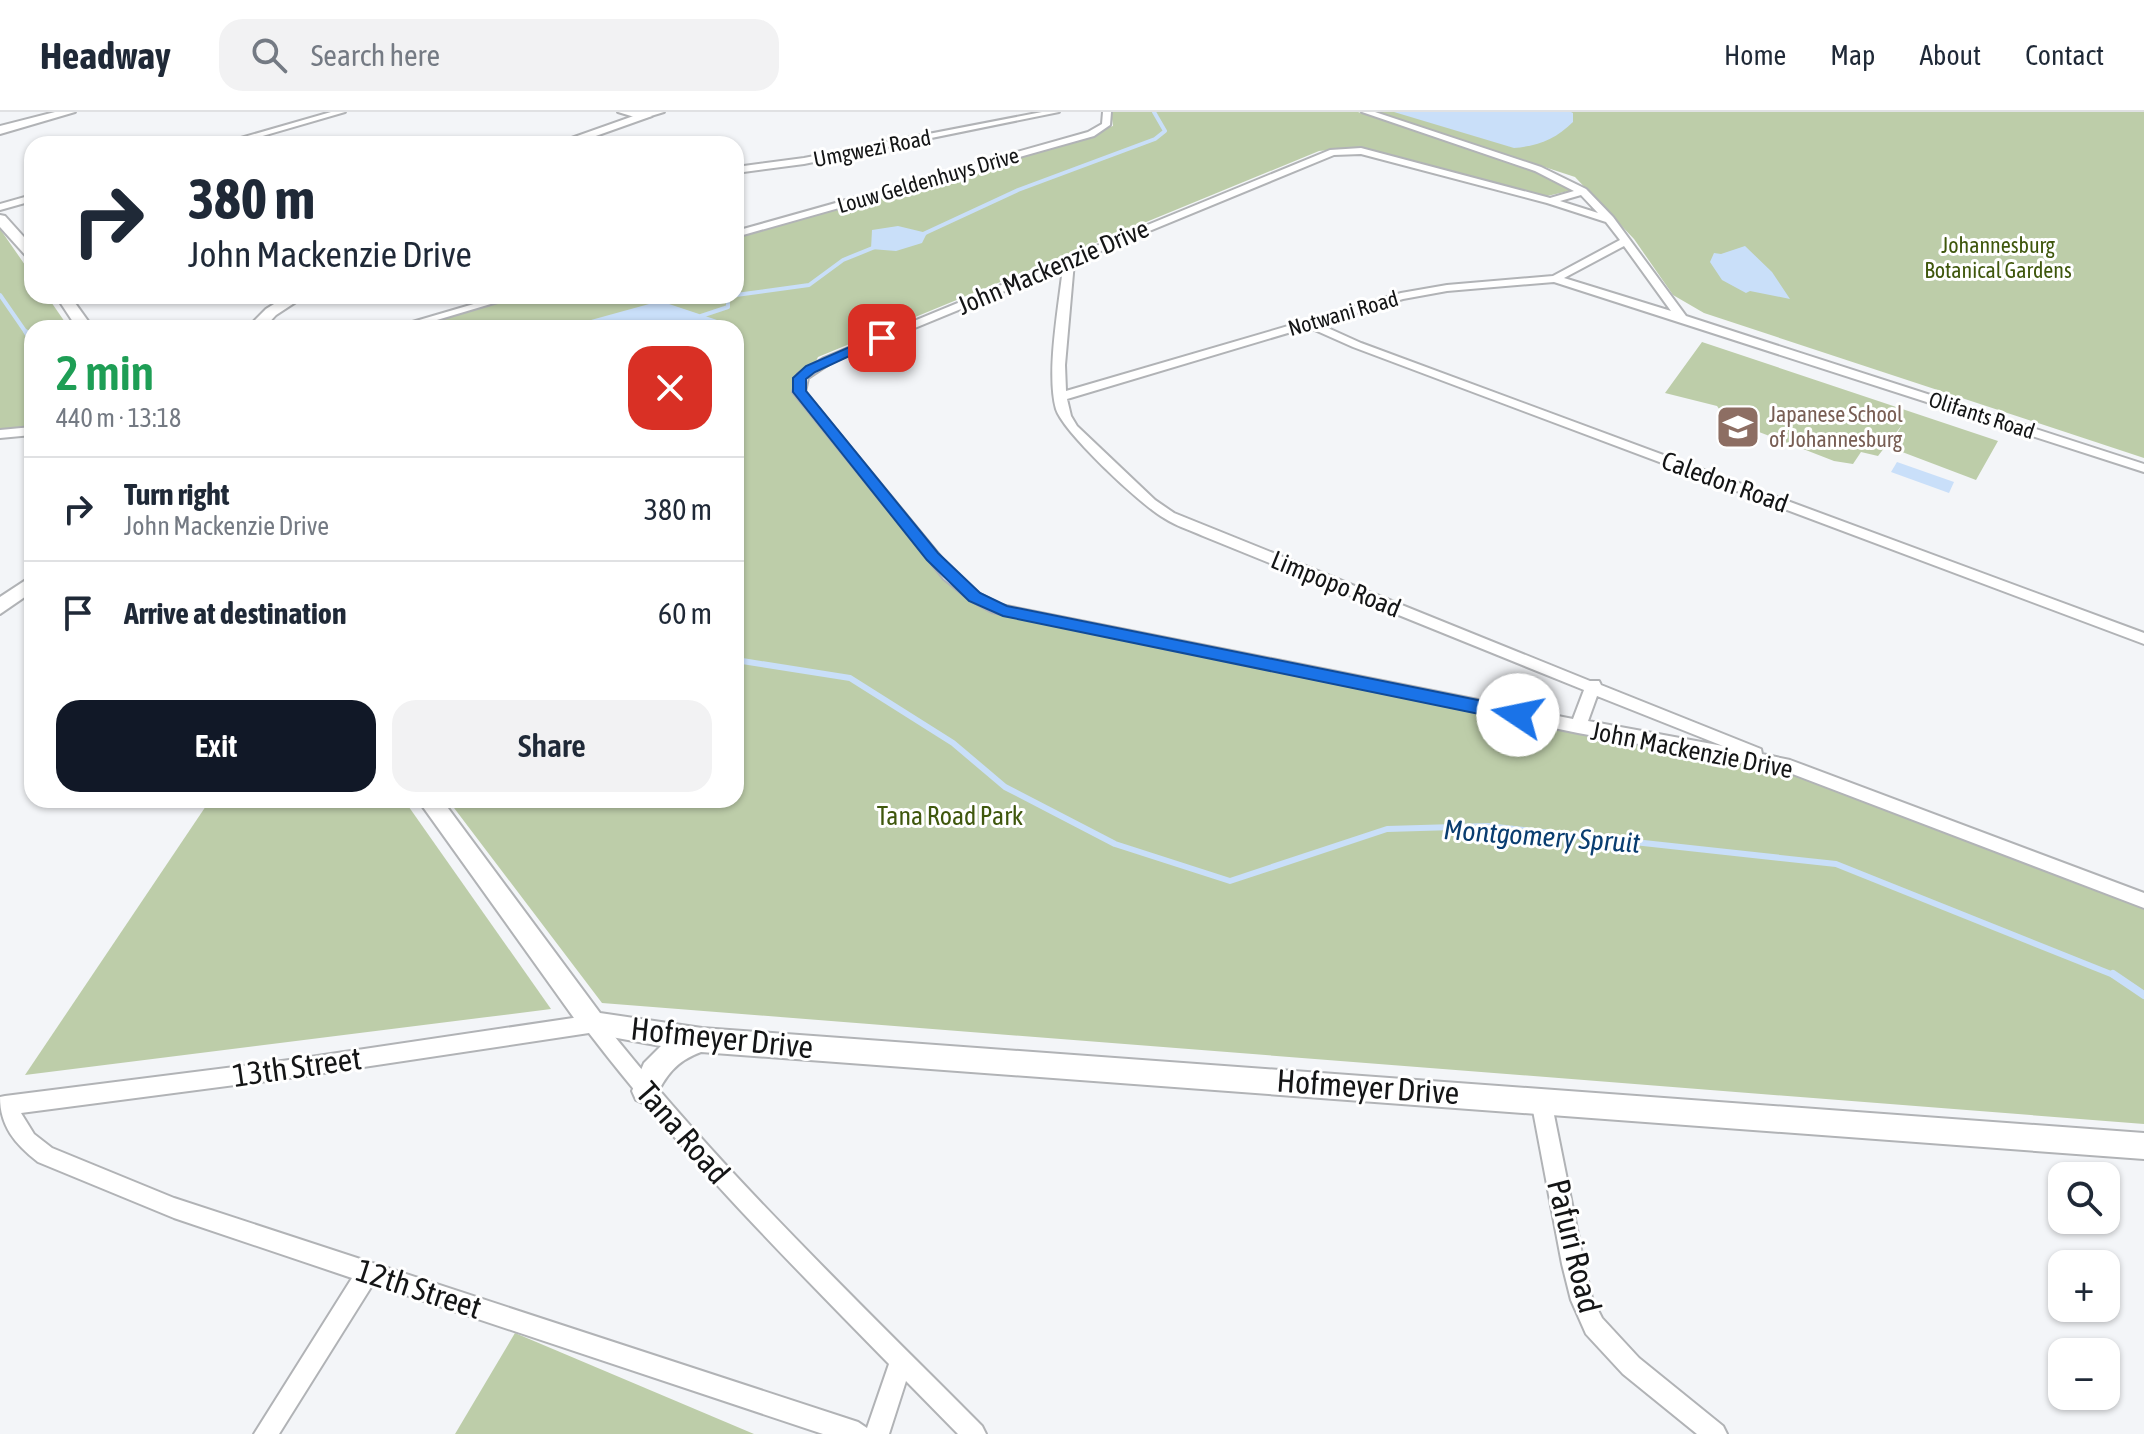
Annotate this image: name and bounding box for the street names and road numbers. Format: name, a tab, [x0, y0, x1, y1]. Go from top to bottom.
street label: Umgwezi Road	[811, 124, 933, 172]
street label: Louw Geldenhuys Drive	[834, 142, 1022, 218]
street label: John Mackenzie Drive	[953, 213, 1153, 321]
street label: Notwani Road	[1285, 285, 1401, 341]
street label: Olifants Road	[1926, 386, 2038, 444]
street label: Caledon Road	[1658, 445, 1792, 519]
street label: Limpopo Road	[1267, 544, 1405, 624]
street label: John Mackenzie Drive	[1589, 716, 1795, 784]
street label: Hofmeyer Drive	[629, 1010, 815, 1065]
street label: 13th Street	[230, 1039, 364, 1094]
street label: Hofmeyer Drive	[1275, 1062, 1461, 1111]
street label: Tana Road	[629, 1074, 738, 1191]
street label: Pafuri Road	[1540, 1175, 1609, 1317]
street label: 12th Street	[352, 1251, 486, 1326]

